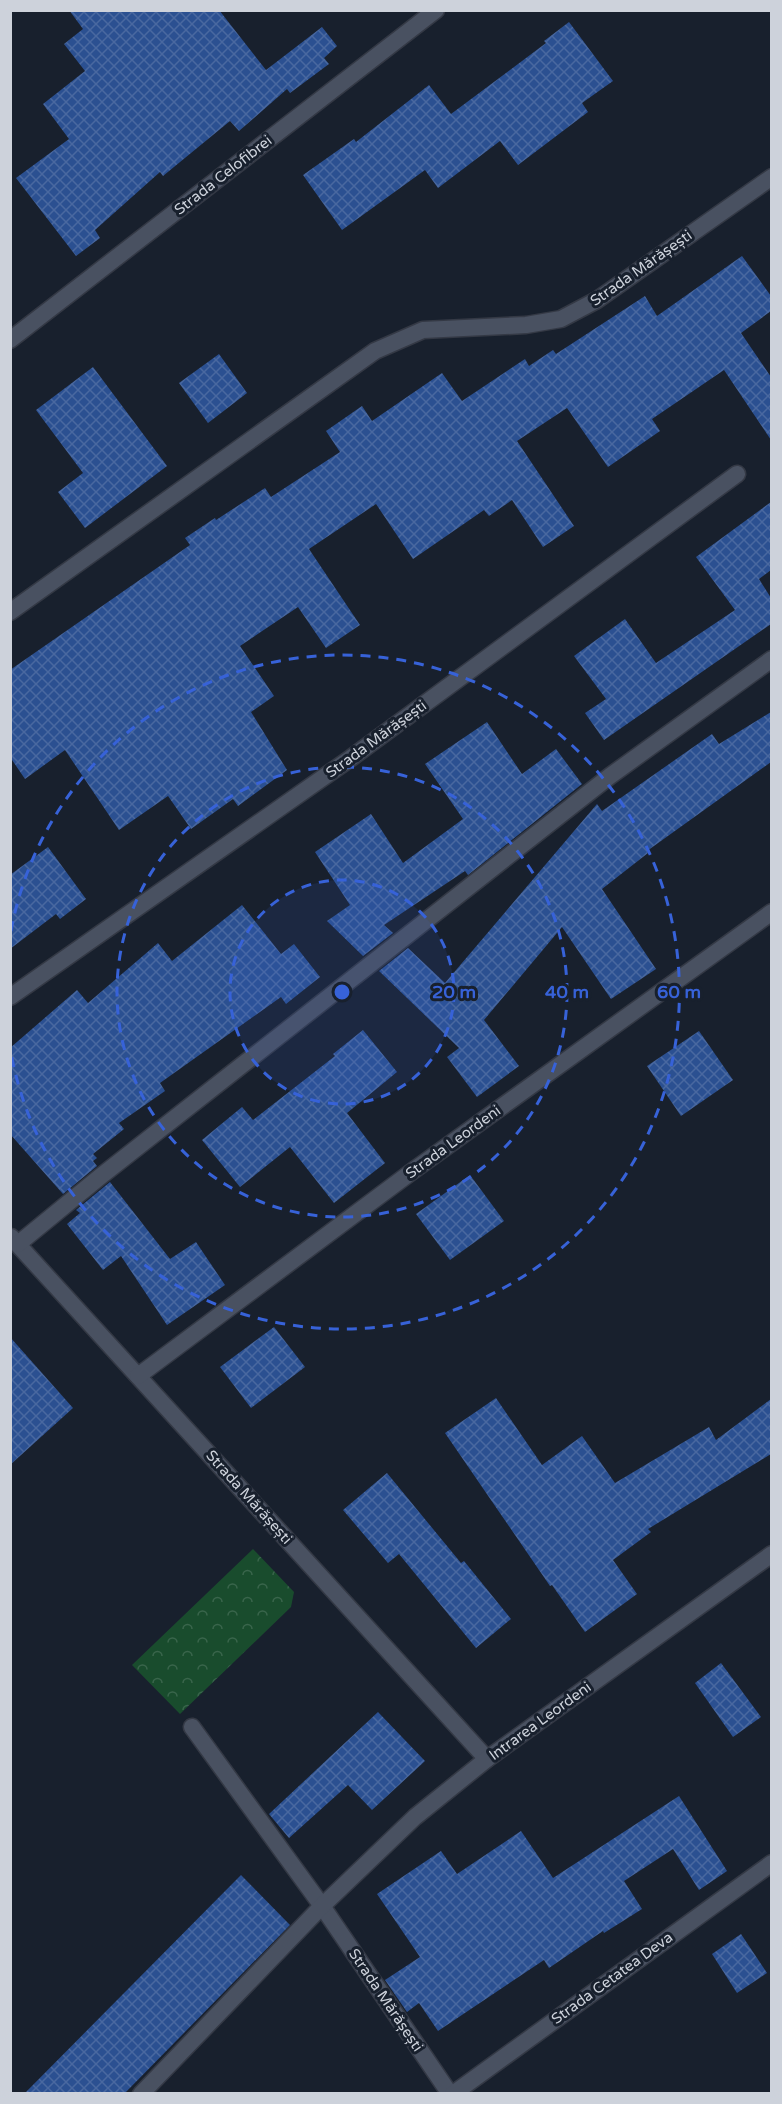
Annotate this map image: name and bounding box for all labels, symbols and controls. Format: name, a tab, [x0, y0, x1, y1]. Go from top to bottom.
street label: Strada Celofibrei	[171, 131, 275, 219]
street label: Strada Mărășești	[587, 226, 695, 310]
street label: Strada Mărășești	[322, 696, 430, 782]
text: 20 m	[432, 981, 476, 1003]
text: 40 m	[545, 981, 589, 1003]
text: 60 m	[657, 981, 701, 1003]
centre of rings	[332, 982, 352, 1002]
street label: Strada Leordeni	[402, 1101, 504, 1183]
street label: Strada Mărășești	[202, 1446, 296, 1548]
street label: Intrarea Leordeni	[485, 1678, 595, 1764]
street label: Strada Cetatea Deva	[548, 1928, 676, 2028]
street label: Strada Mărășești	[345, 1945, 427, 2055]

